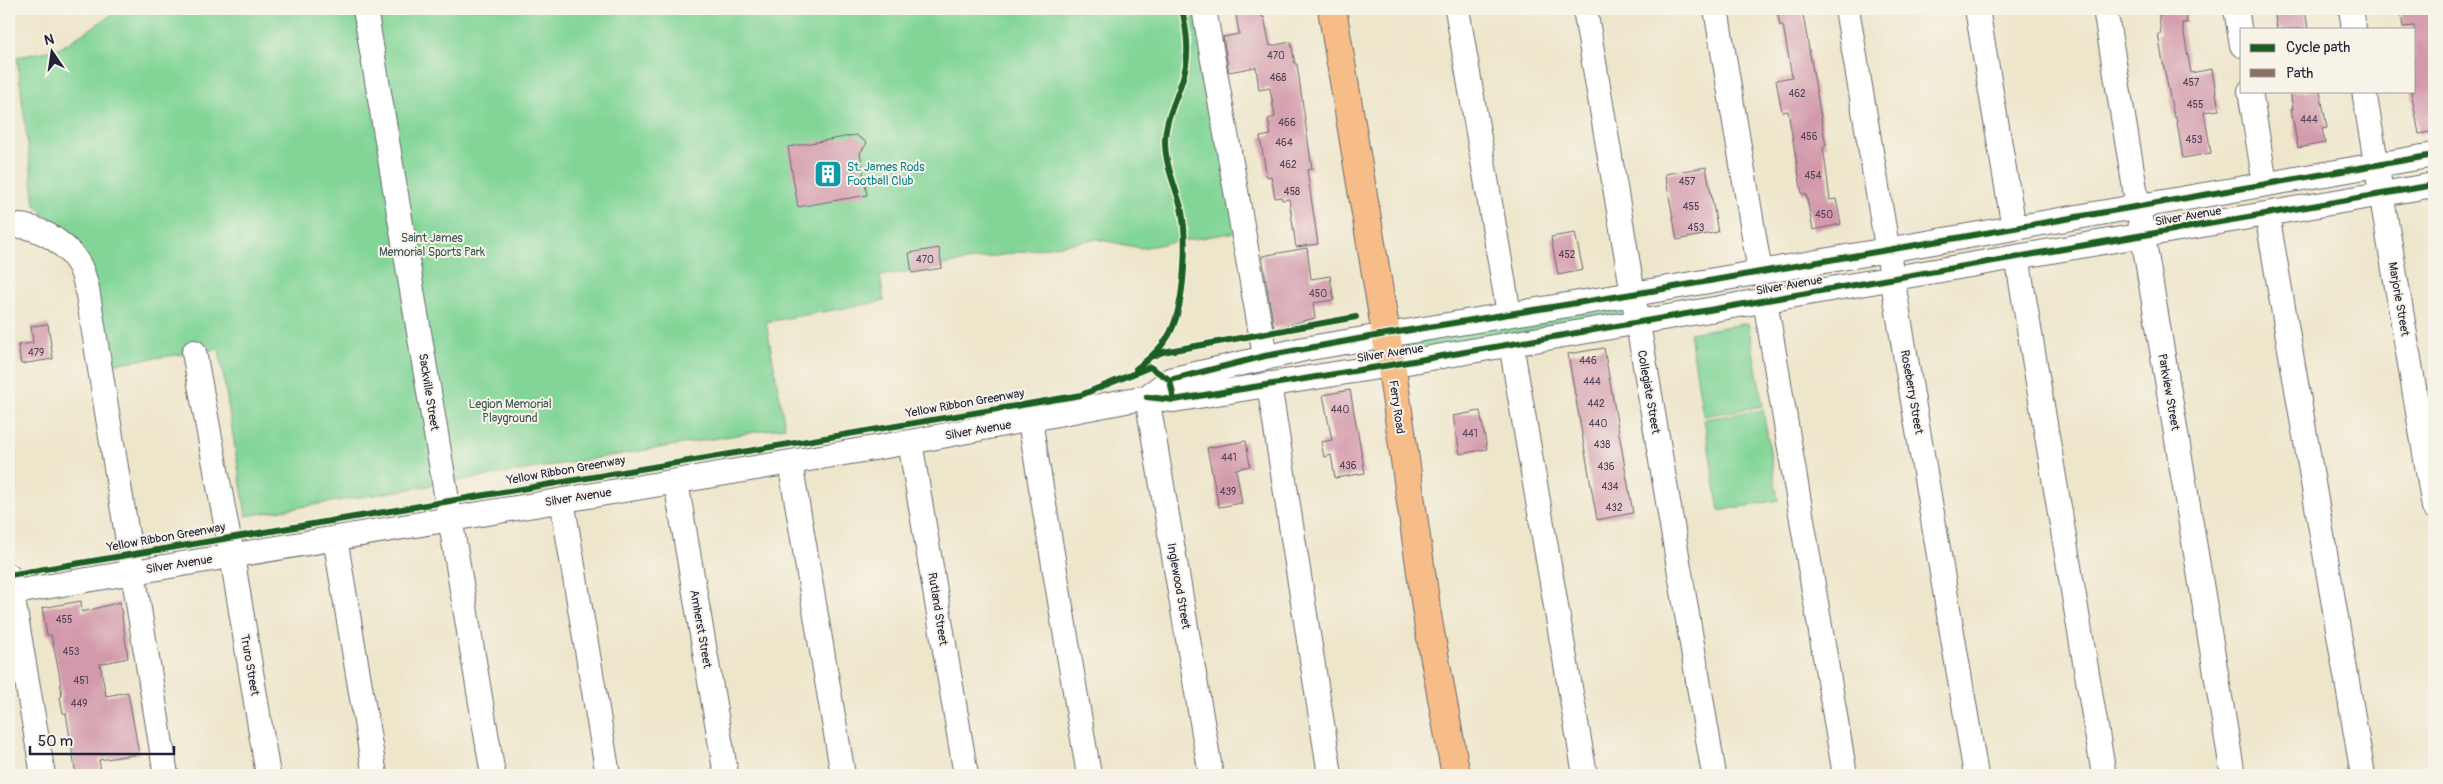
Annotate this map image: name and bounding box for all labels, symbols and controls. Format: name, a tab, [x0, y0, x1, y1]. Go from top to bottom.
north arrow	[28, 28, 78, 78]
legend	[2240, 28, 2416, 92]
text: N	[43, 30, 56, 49]
text: Cycle path	[2286, 38, 2350, 57]
house number: 470	[1267, 50, 1285, 62]
text: Path	[2286, 64, 2313, 83]
house number: 468	[1270, 72, 1286, 84]
house number: 457	[2183, 77, 2200, 89]
house number: 462	[1788, 88, 1806, 100]
house number: 455	[2187, 99, 2203, 111]
house number: 444	[2300, 114, 2318, 126]
house number: 466	[1278, 117, 1296, 129]
house number: 456	[1800, 131, 1818, 143]
house number: 453	[2186, 134, 2203, 146]
house number: 464	[1275, 137, 1293, 149]
building icon: St. James Rods Football Club	[813, 159, 843, 189]
house number: 462	[1279, 159, 1297, 171]
place label: St. James Rods Football Club	[847, 160, 925, 189]
house number: 454	[1804, 170, 1822, 182]
house number: 457	[1679, 176, 1696, 188]
house number: 458	[1284, 186, 1300, 198]
house number: 455	[1683, 201, 1699, 213]
street label: Silver Avenue	[2154, 203, 2222, 230]
house number: 450	[1815, 209, 1833, 221]
house number: 453	[1688, 222, 1705, 234]
park label: Saint James Memorial Sports Park	[379, 231, 485, 260]
house number: 452	[1559, 249, 1576, 261]
house number: 470	[916, 254, 934, 266]
street label: Marjorie Street	[2385, 261, 2412, 338]
street label: Silver Avenue	[1755, 272, 1823, 299]
house number: 450	[1309, 288, 1327, 300]
street label: Silver Avenue	[1356, 341, 1424, 366]
house number: 479	[28, 347, 44, 359]
street label: Collegiate Street	[1634, 349, 1663, 435]
street label: Roseberry Street	[1897, 349, 1926, 436]
street label: Sackville Street	[415, 352, 442, 432]
street label: Parkview Street	[2154, 353, 2183, 432]
house number: 446	[1579, 355, 1597, 367]
house number: 444	[1583, 376, 1601, 388]
street label: Ferry Road	[1385, 379, 1408, 435]
street label: Yellow Ribbon Greenway	[904, 386, 1026, 421]
park label: Legion Memorial Playground	[469, 397, 552, 426]
house number: 442	[1587, 398, 1605, 410]
house number: 440	[1331, 404, 1349, 416]
street label: Silver Avenue	[944, 417, 1012, 444]
house number: 440	[1589, 418, 1607, 430]
house number: 441	[1462, 428, 1478, 440]
house number: 438	[1594, 439, 1610, 451]
house number: 441	[1221, 452, 1237, 464]
street label: Yellow Ribbon Greenway	[505, 453, 627, 488]
house number: 436	[1339, 460, 1357, 472]
house number: 436	[1597, 461, 1615, 473]
house number: 434	[1601, 481, 1619, 493]
street label: Silver Avenue	[544, 485, 612, 510]
house number: 439	[1220, 486, 1236, 498]
house number: 432	[1606, 502, 1623, 514]
street label: Yellow Ribbon Greenway	[105, 520, 227, 555]
street label: Inglewood Street	[1164, 542, 1193, 630]
street label: Silver Avenue	[145, 552, 213, 577]
street label: Rutland Street	[924, 571, 951, 647]
street label: Amherst Street	[686, 589, 715, 670]
house number: 455	[56, 614, 72, 626]
street label: Truro Street	[237, 633, 262, 697]
house number: 453	[63, 646, 80, 658]
house number: 451	[73, 675, 89, 687]
house number: 449	[71, 698, 87, 710]
scale bar	[30, 724, 174, 756]
text: 50 m	[38, 732, 73, 751]

